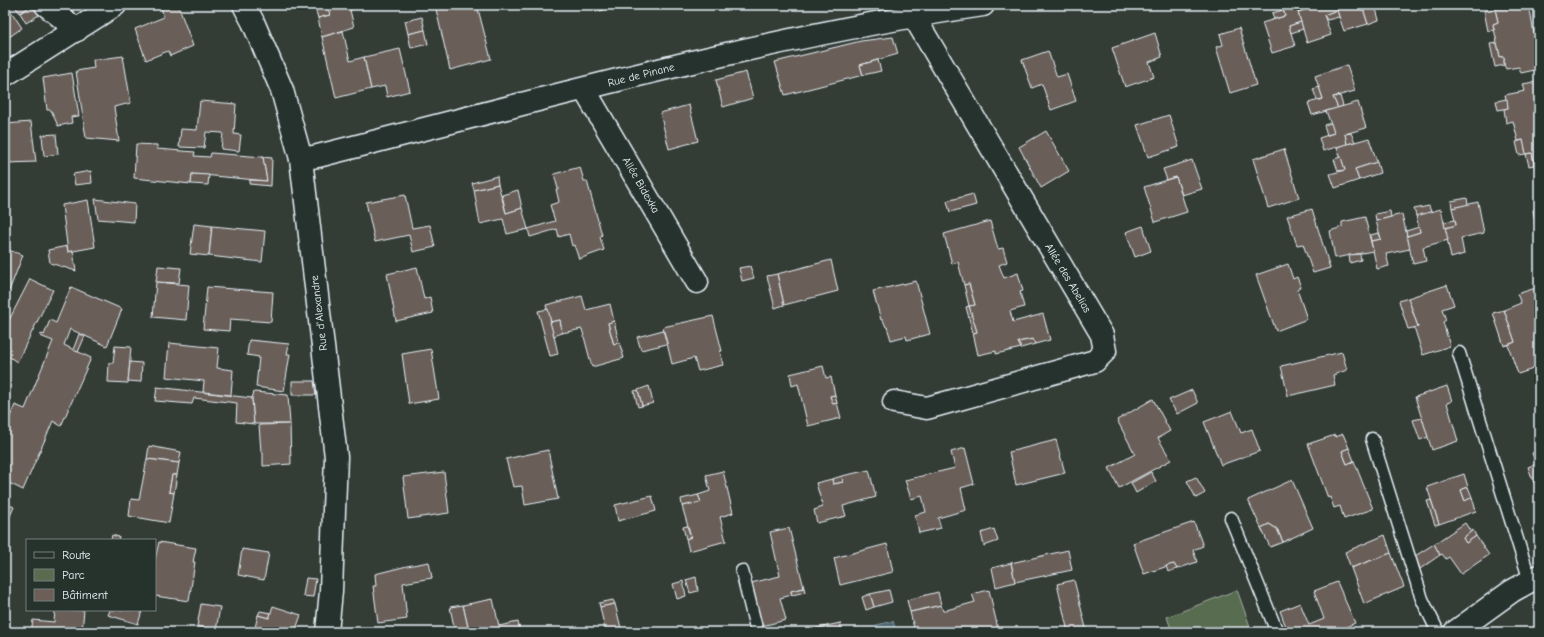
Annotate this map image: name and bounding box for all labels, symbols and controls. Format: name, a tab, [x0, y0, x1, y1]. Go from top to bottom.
street label: Rue de Pinane	[606, 60, 676, 90]
street label: Allée Bidexka	[620, 155, 662, 215]
street label: Allée des Abelias	[1042, 241, 1094, 315]
street label: Rue d'Alexandre	[308, 274, 330, 351]
legend	[26, 539, 156, 611]
text: Route	[62, 548, 91, 562]
text: Parc	[62, 568, 85, 582]
text: Bâtiment	[62, 588, 108, 602]

